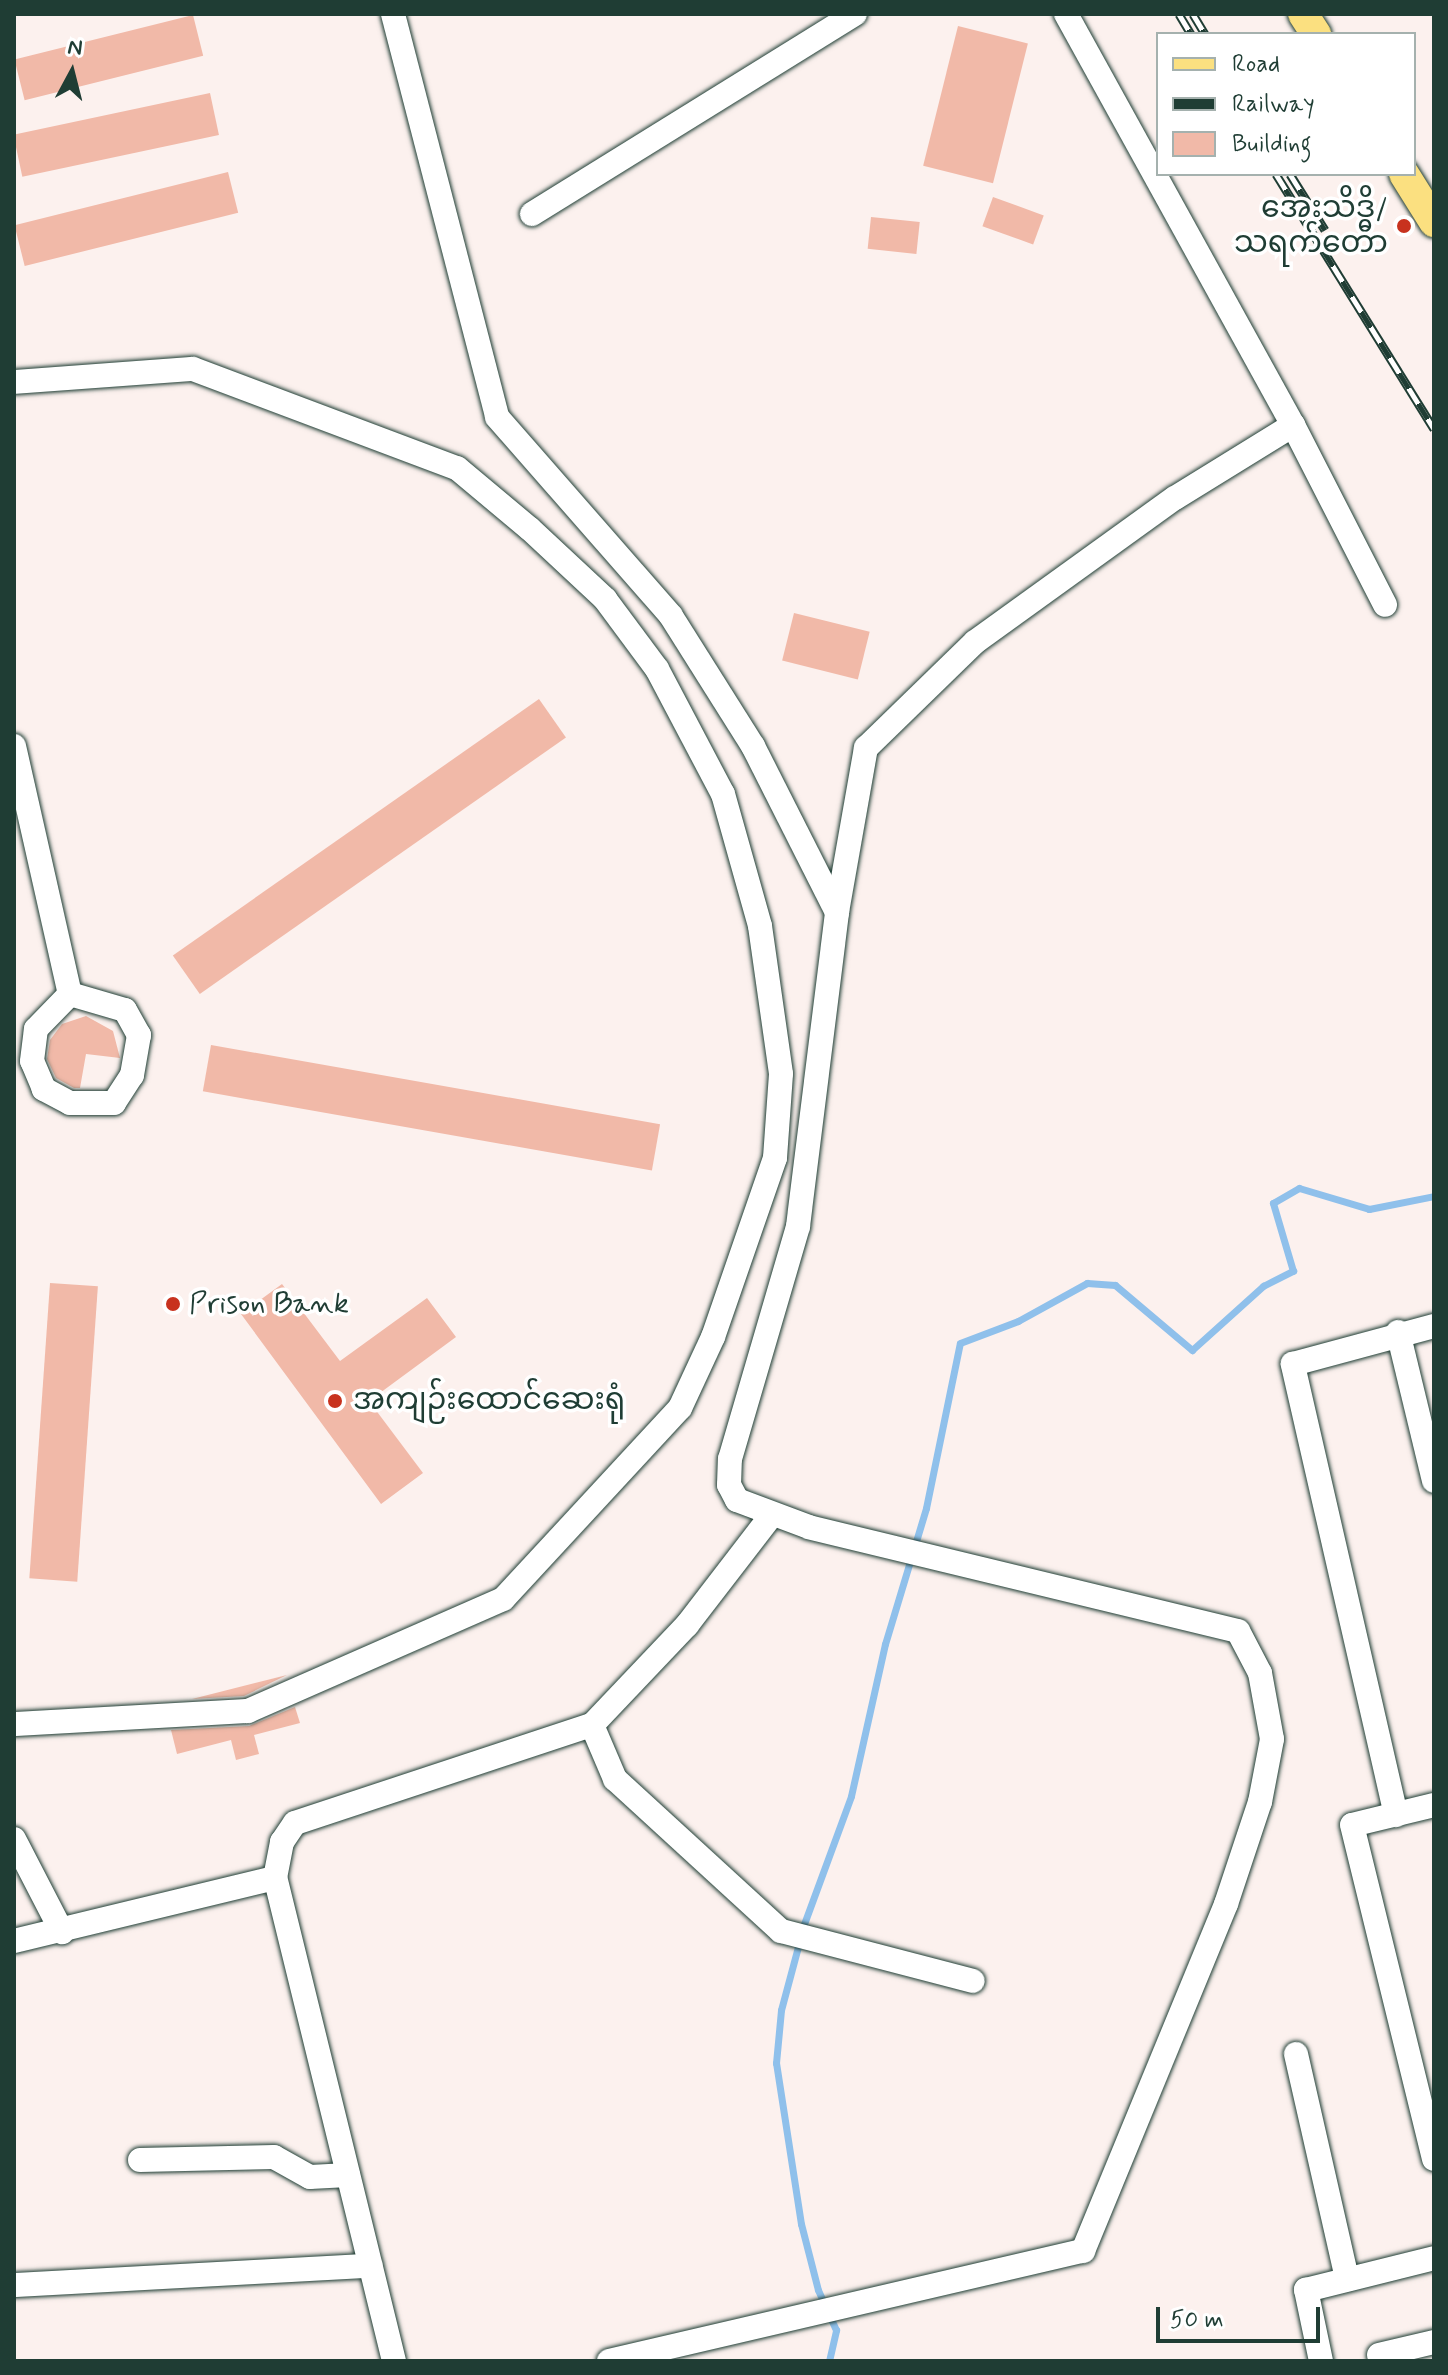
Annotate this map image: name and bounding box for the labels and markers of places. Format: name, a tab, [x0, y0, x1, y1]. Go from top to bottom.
place label: အေးသိဒ္ဓိ/ သရက်တော	[1234, 191, 1388, 262]
marker: အေးသိဒ္ဓိ/ သရက်တော	[1395, 217, 1413, 235]
place label: Prison Bank	[189, 1286, 340, 1322]
marker: Prison Bank	[164, 1295, 182, 1313]
place label: အကျဉ်းထောင်ဆေးရုံ	[353, 1383, 625, 1419]
marker: အကျဉ်းထောင်ဆေးရုံ	[324, 1390, 346, 1412]

